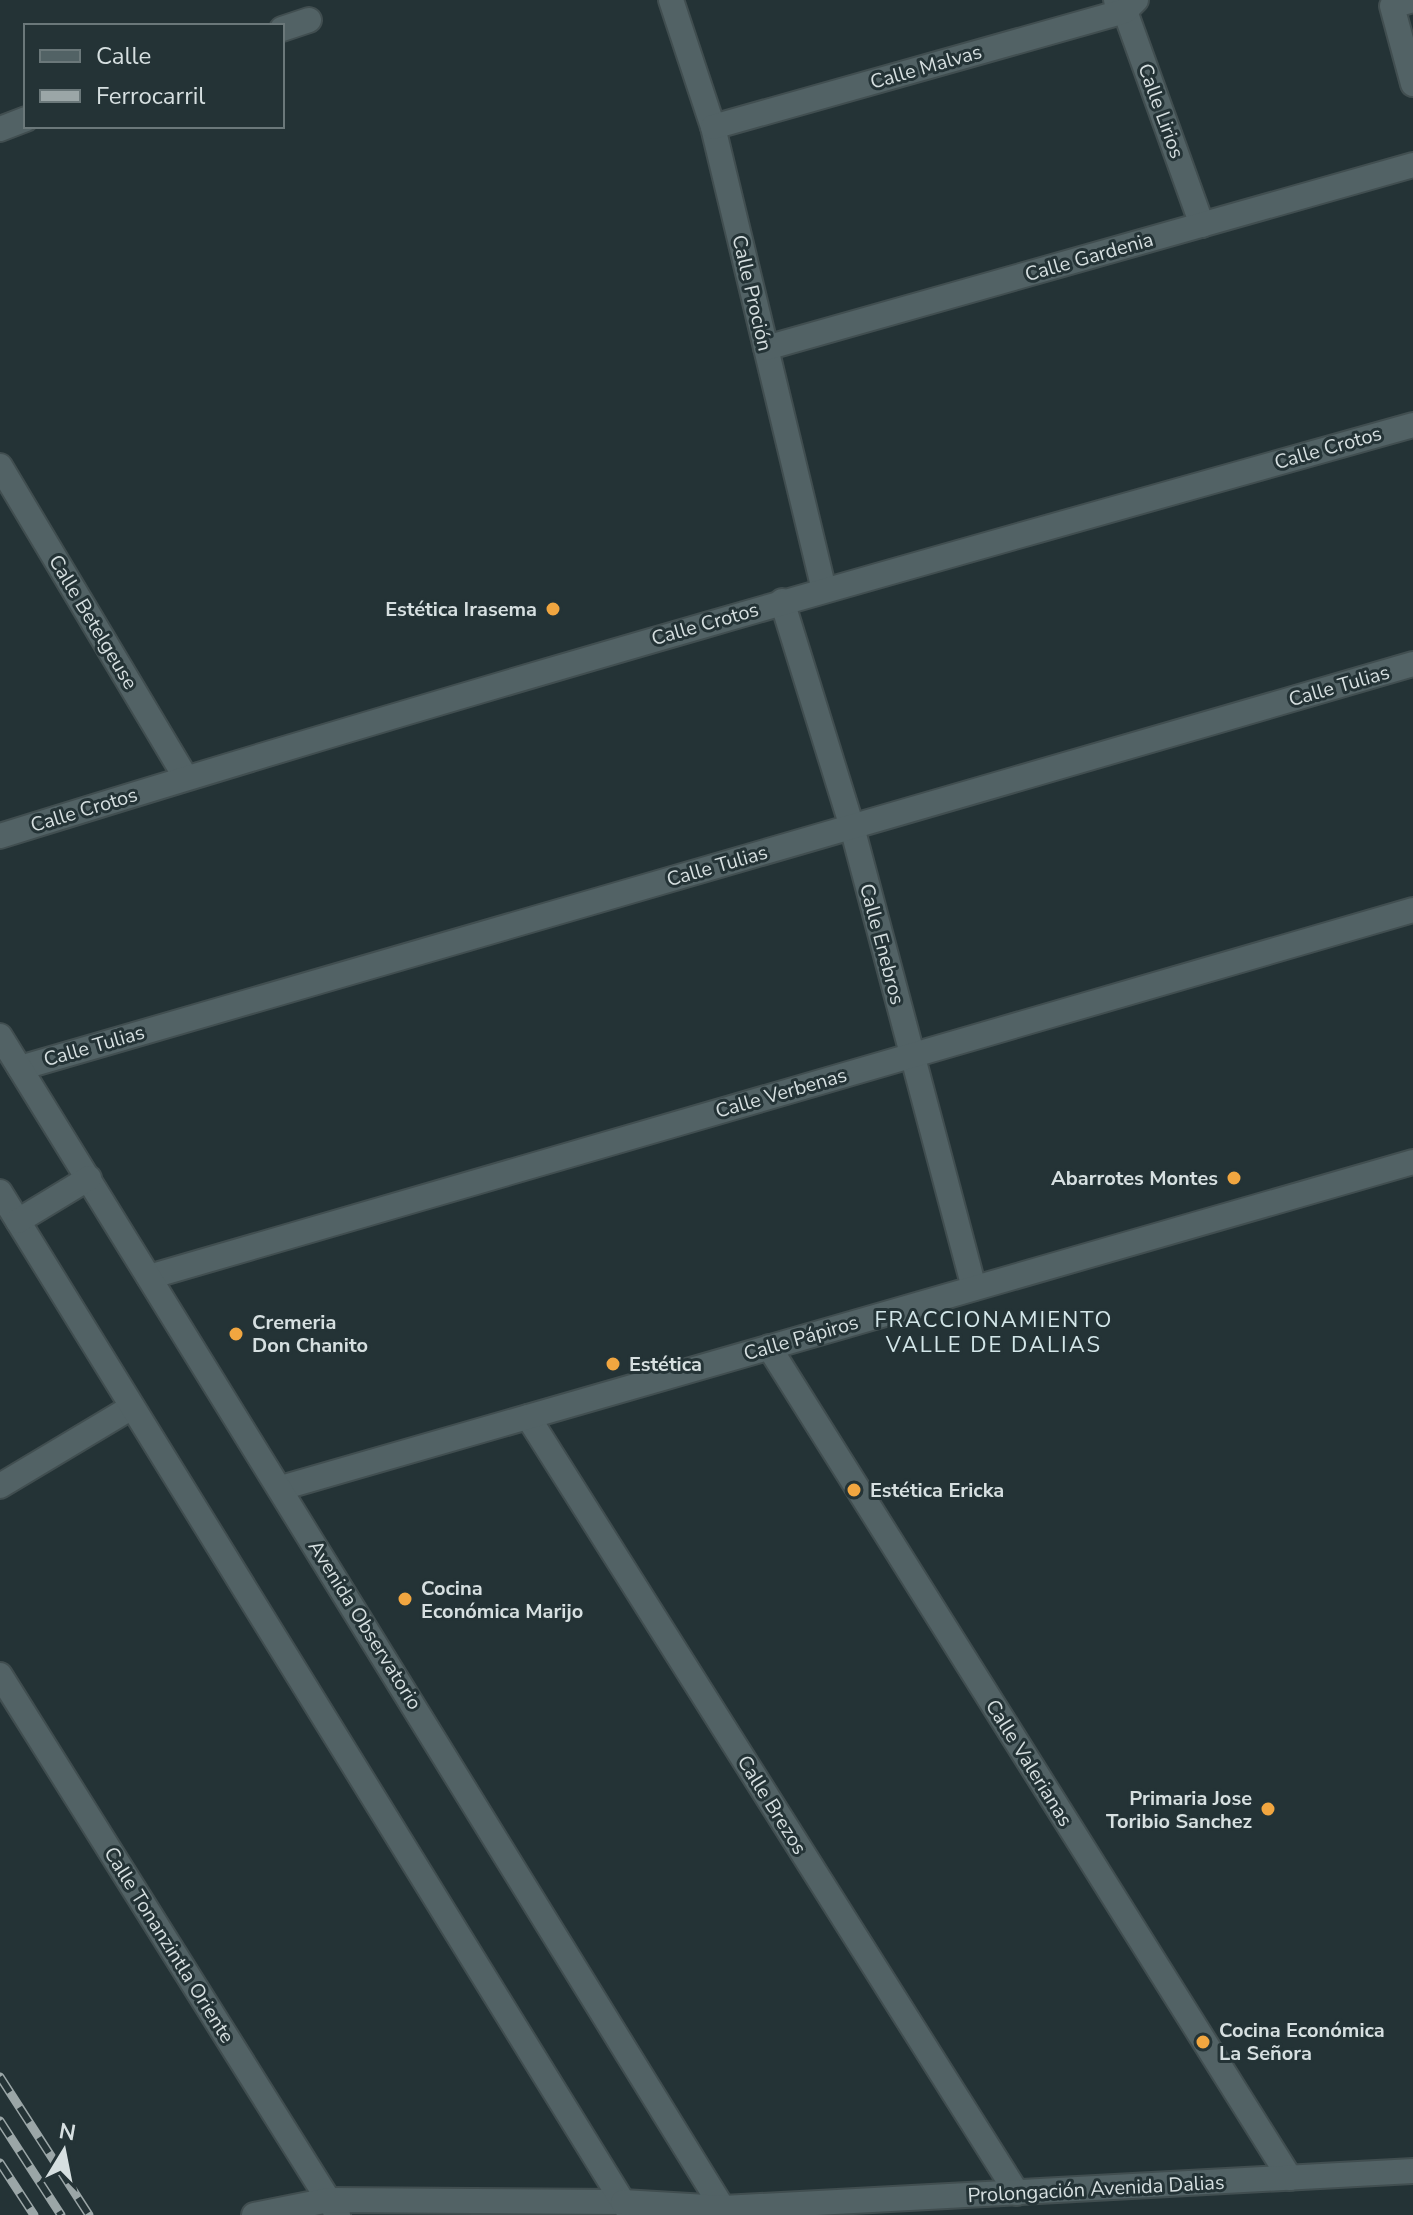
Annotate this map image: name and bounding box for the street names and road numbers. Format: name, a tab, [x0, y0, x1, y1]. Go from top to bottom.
street label: Calle Malvas	[867, 38, 985, 96]
street label: Calle Lirios	[1131, 60, 1191, 162]
street label: Calle Gardenia	[1022, 226, 1156, 288]
street label: Calle Proción	[726, 232, 778, 354]
street label: Calle Crotos	[1271, 420, 1385, 476]
street label: Calle Betelgeuse	[42, 550, 144, 694]
street label: Calle Crotos	[648, 596, 762, 652]
street label: Calle Tulias	[1285, 659, 1393, 713]
street label: Calle Crotos	[27, 781, 141, 839]
street label: Calle Tulias	[663, 839, 771, 893]
street label: Calle Enebros	[853, 880, 911, 1008]
street label: Calle Tulias	[40, 1019, 148, 1073]
street label: Calle Verbenas	[712, 1061, 850, 1125]
street label: Calle Pápiros	[741, 1309, 861, 1367]
street label: Avenida Observatorio	[302, 1535, 428, 1715]
street label: Calle Valerianas	[979, 1694, 1079, 1832]
street label: Calle Brezos	[731, 1750, 813, 1860]
street label: Calle Tonanzintla Oriente	[97, 1842, 241, 2048]
street label: Prolongación Avenida Dalias	[967, 2169, 1225, 2209]

